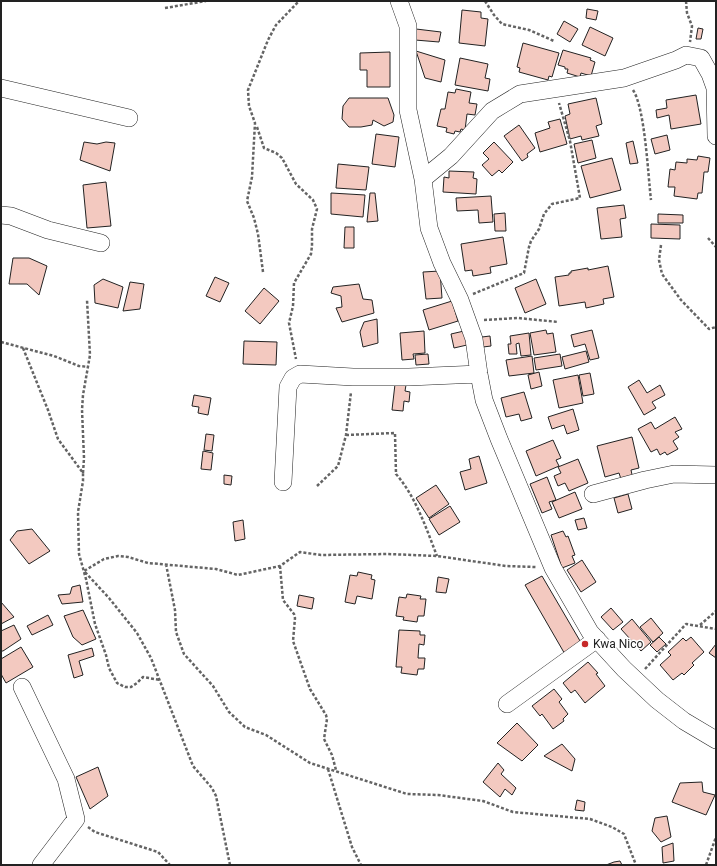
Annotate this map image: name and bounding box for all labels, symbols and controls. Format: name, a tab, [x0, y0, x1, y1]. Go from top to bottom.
place label: Kwa Nico	[593, 637, 643, 651]
marker: Kwa Nico	[580, 639, 590, 649]

